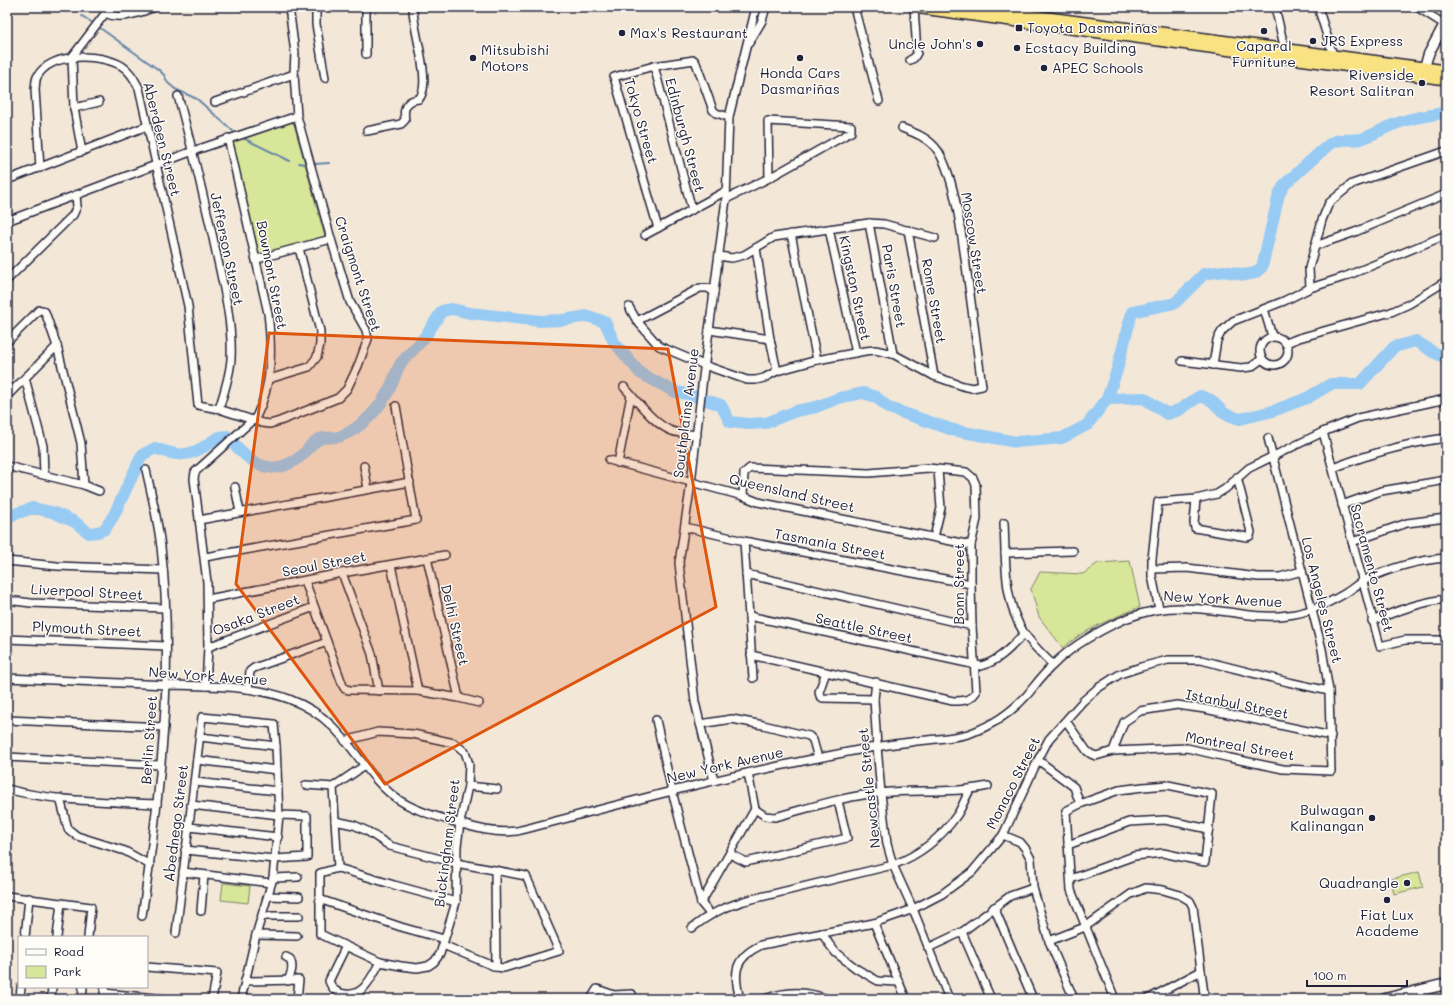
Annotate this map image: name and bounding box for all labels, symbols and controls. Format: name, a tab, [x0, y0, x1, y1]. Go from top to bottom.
place label: Toyota Dasmariñas	[1027, 18, 1158, 37]
place label: Max's Restaurant	[630, 23, 748, 42]
marker: Toyota Dasmariñas	[1014, 23, 1024, 33]
marker: Caparal Furniture	[1259, 26, 1269, 36]
marker: Max's Restaurant	[617, 28, 627, 38]
place label: JRS Express	[1321, 31, 1403, 50]
place label: Uncle John's	[888, 34, 972, 53]
place label: Caparal Furniture	[1232, 36, 1296, 71]
marker: JRS Express	[1308, 36, 1318, 46]
place label: Ecstacy Building	[1025, 38, 1136, 57]
marker: Uncle John's	[975, 39, 985, 49]
place label: Mitsubishi Motors	[481, 40, 549, 75]
marker: Ecstacy Building	[1012, 43, 1022, 53]
marker: Mitsubishi Motors	[468, 53, 478, 63]
marker: Honda Cars Dasmariñas	[795, 53, 805, 63]
place label: APEC Schools	[1052, 58, 1144, 77]
place label: Honda Cars Dasmariñas	[760, 63, 840, 98]
marker: APEC Schools	[1039, 63, 1049, 73]
place label: Riverside Resort Salitran	[1310, 65, 1414, 100]
street label: Tokyo Street	[620, 76, 663, 166]
street label: Edinburgh Street	[661, 76, 710, 194]
marker: Riverside Resort Salitran	[1417, 78, 1427, 88]
street label: Aberdeen Street	[139, 80, 186, 198]
street label: Jefferson Street	[206, 191, 249, 307]
street label: Moscow Street	[957, 191, 992, 295]
street label: Craigmont Street	[331, 214, 386, 334]
street label: Bowmont Street	[253, 219, 292, 331]
street label: Kingston Street	[835, 234, 876, 342]
street label: Paris Street	[878, 243, 911, 329]
street label: Rome Street	[918, 257, 951, 345]
street label: Southplains Avenue	[668, 347, 703, 479]
street label: Queensland Street	[727, 469, 857, 516]
street label: Sacramento Street	[1346, 502, 1399, 634]
street label: Tasmania Street	[773, 523, 887, 564]
street label: Los Angeles Street	[1298, 535, 1347, 665]
street label: Bonn Street	[949, 543, 968, 625]
street label: Seoul Street	[280, 546, 367, 581]
street label: Liverpool Street	[30, 579, 144, 604]
street label: Delhi Street	[437, 582, 474, 667]
street label: New York Avenue	[1163, 586, 1283, 611]
street label: Osaka Street	[210, 589, 302, 640]
street label: Seattle Street	[814, 608, 914, 647]
street label: Plymouth Street	[32, 616, 142, 641]
street label: New York Avenue	[148, 662, 268, 689]
street label: Istanbul Street	[1184, 684, 1290, 723]
street label: Berlin Street	[136, 695, 161, 785]
street label: Newcastle Street	[853, 727, 884, 849]
street label: Montreal Street	[1184, 727, 1296, 764]
street label: Monaco Street	[981, 733, 1044, 832]
street label: New York Avenue	[665, 742, 785, 787]
street label: Abednego Street	[159, 763, 192, 883]
street label: Buckingham Street	[429, 778, 464, 908]
place label: Bulwagan Kalinangan	[1290, 800, 1364, 835]
marker: Bulwagan Kalinangan	[1367, 813, 1377, 823]
place label: Quadrangle	[1319, 873, 1399, 892]
marker: Quadrangle	[1402, 878, 1412, 888]
marker: Fiat Lux Academe	[1382, 895, 1392, 905]
place label: Fiat Lux Academe	[1355, 905, 1419, 940]
legend	[18, 936, 148, 988]
text: Road	[54, 943, 84, 959]
scale bar	[1307, 962, 1407, 988]
text: Park	[54, 963, 81, 979]
text: 100 m	[1313, 967, 1347, 983]

